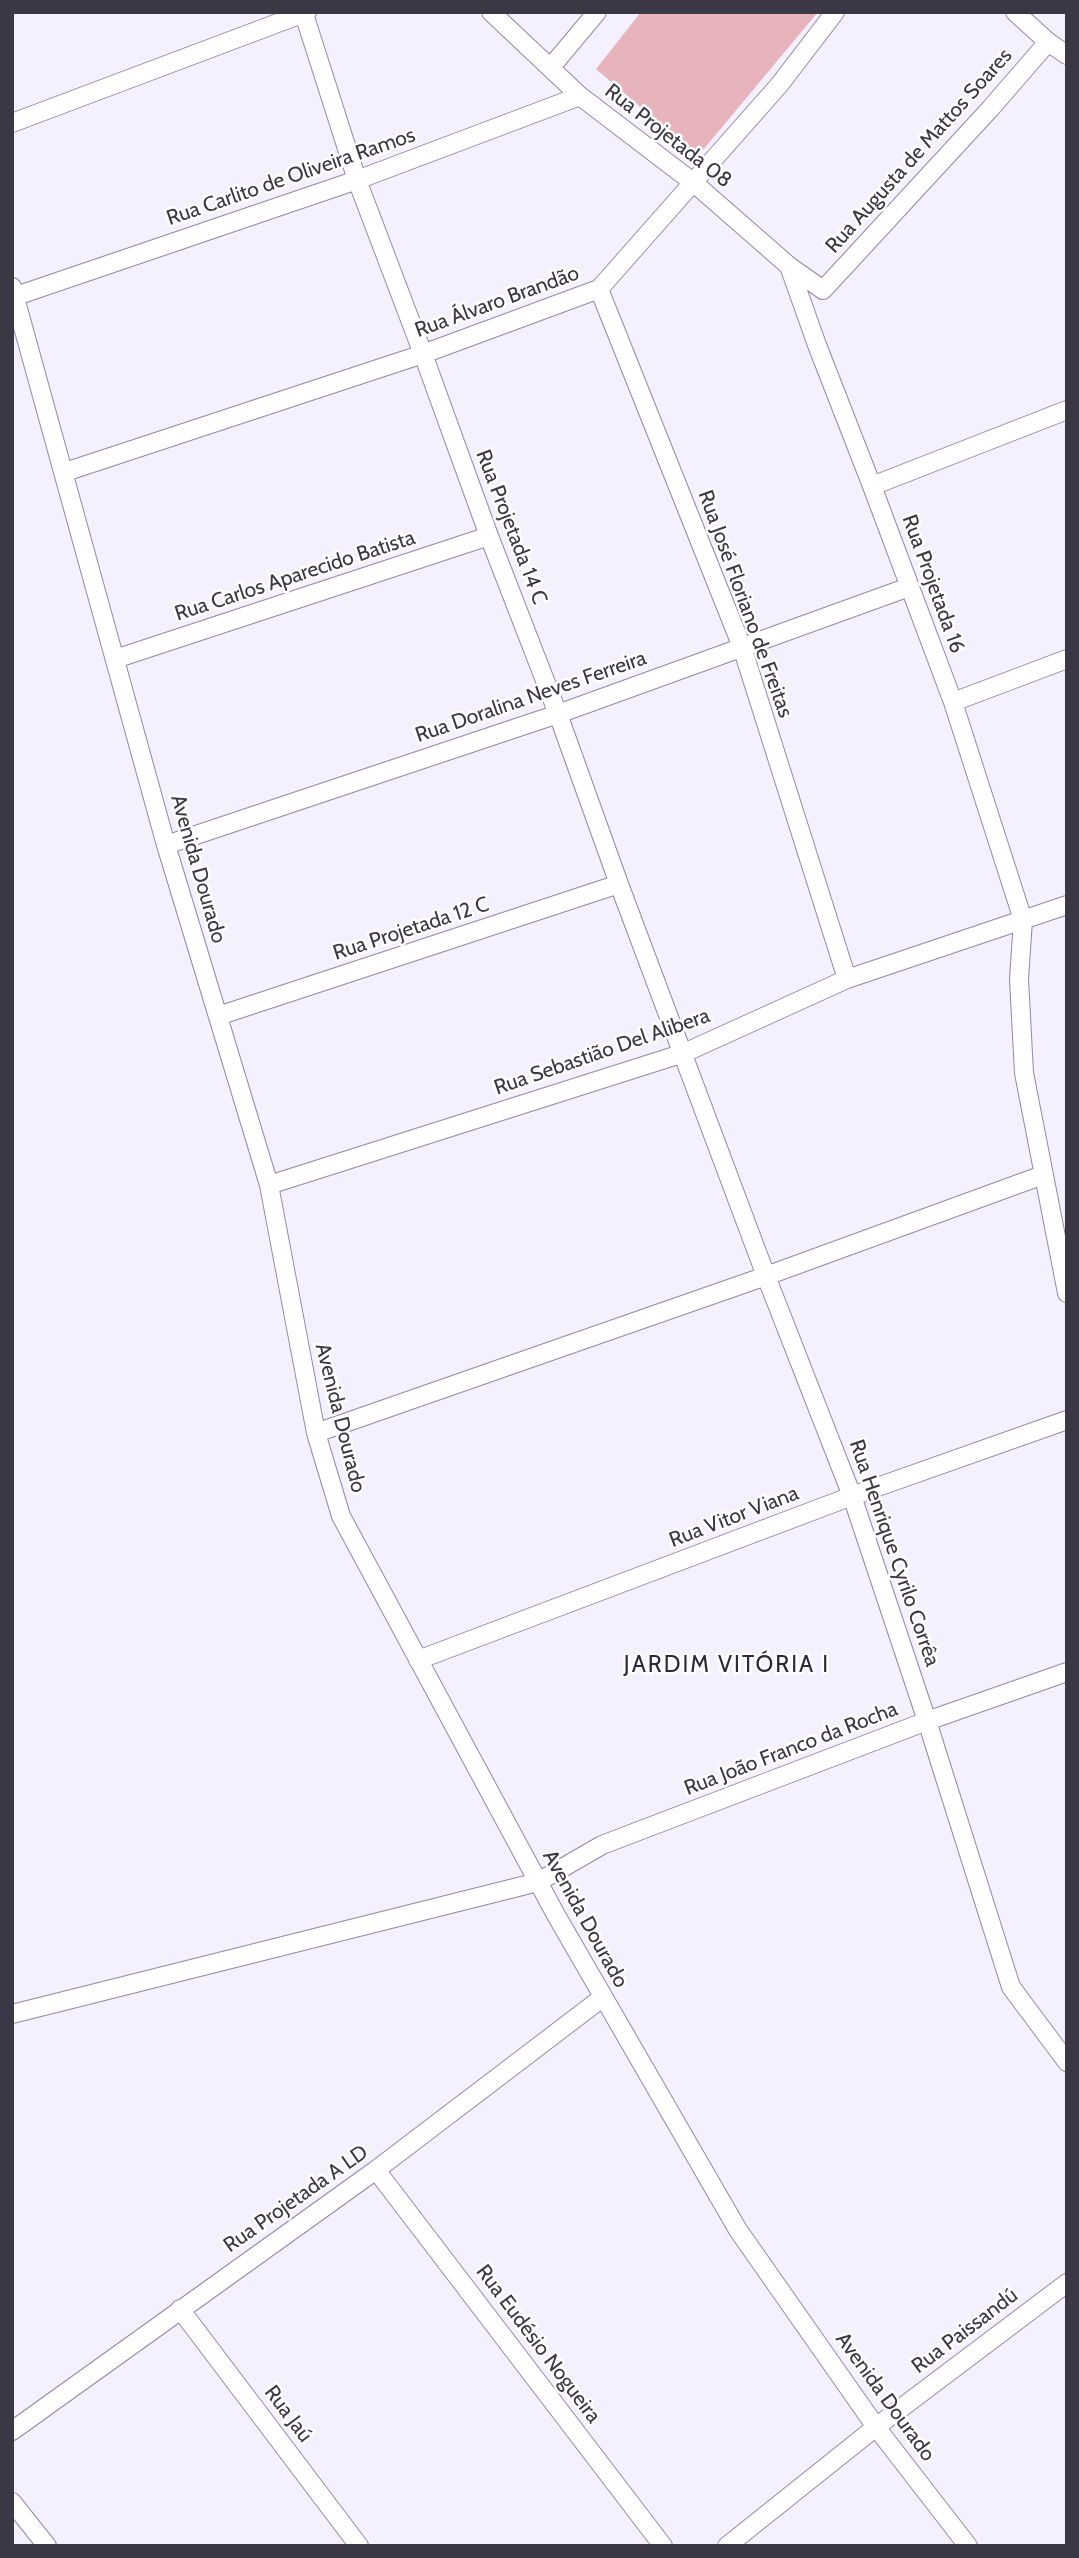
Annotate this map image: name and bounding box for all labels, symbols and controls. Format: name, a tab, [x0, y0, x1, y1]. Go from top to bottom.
street label: Rua Augusta de Mattos Soares	[820, 44, 1018, 258]
street label: Rua Projetada 08	[599, 79, 737, 193]
street label: Rua Carlito de Oliveira Ramos	[163, 123, 419, 231]
street label: Rua Álvaro Brandão	[412, 261, 582, 343]
street label: Rua Projetada 14 C	[470, 446, 552, 608]
street label: Rua José Floriano de Freitas	[692, 487, 798, 721]
street label: Rua Projetada 16	[896, 511, 970, 657]
street label: Rua Carlos Aparecido Batista	[172, 525, 418, 627]
street label: Rua Doralina Neves Ferreira	[412, 646, 650, 748]
street label: Avenida Dourado	[165, 792, 231, 946]
street label: Rua Projetada 12 C	[330, 892, 492, 966]
street label: Rua Sebastião Del Alibera	[491, 1003, 713, 1101]
street label: Avenida Dourado	[309, 1341, 371, 1495]
street label: Rua Henrique Cyrilo Corrêa	[843, 1436, 945, 1670]
street label: Rua Vitor Viana	[666, 1481, 802, 1553]
district label: JARDIM VITÓRIA I	[626, 1651, 828, 1679]
street label: Rua João Franco da Rocha	[681, 1697, 901, 1801]
street label: Avenida Dourado	[537, 1846, 633, 1992]
street label: Rua Projetada A LD	[219, 2140, 373, 2258]
street label: Rua Eudésio Nogueira	[470, 2260, 606, 2428]
street label: Rua Paissandú	[907, 2283, 1023, 2379]
street label: Avenida Dourado	[830, 2328, 940, 2466]
street label: Rua Jaú	[259, 2381, 317, 2447]

